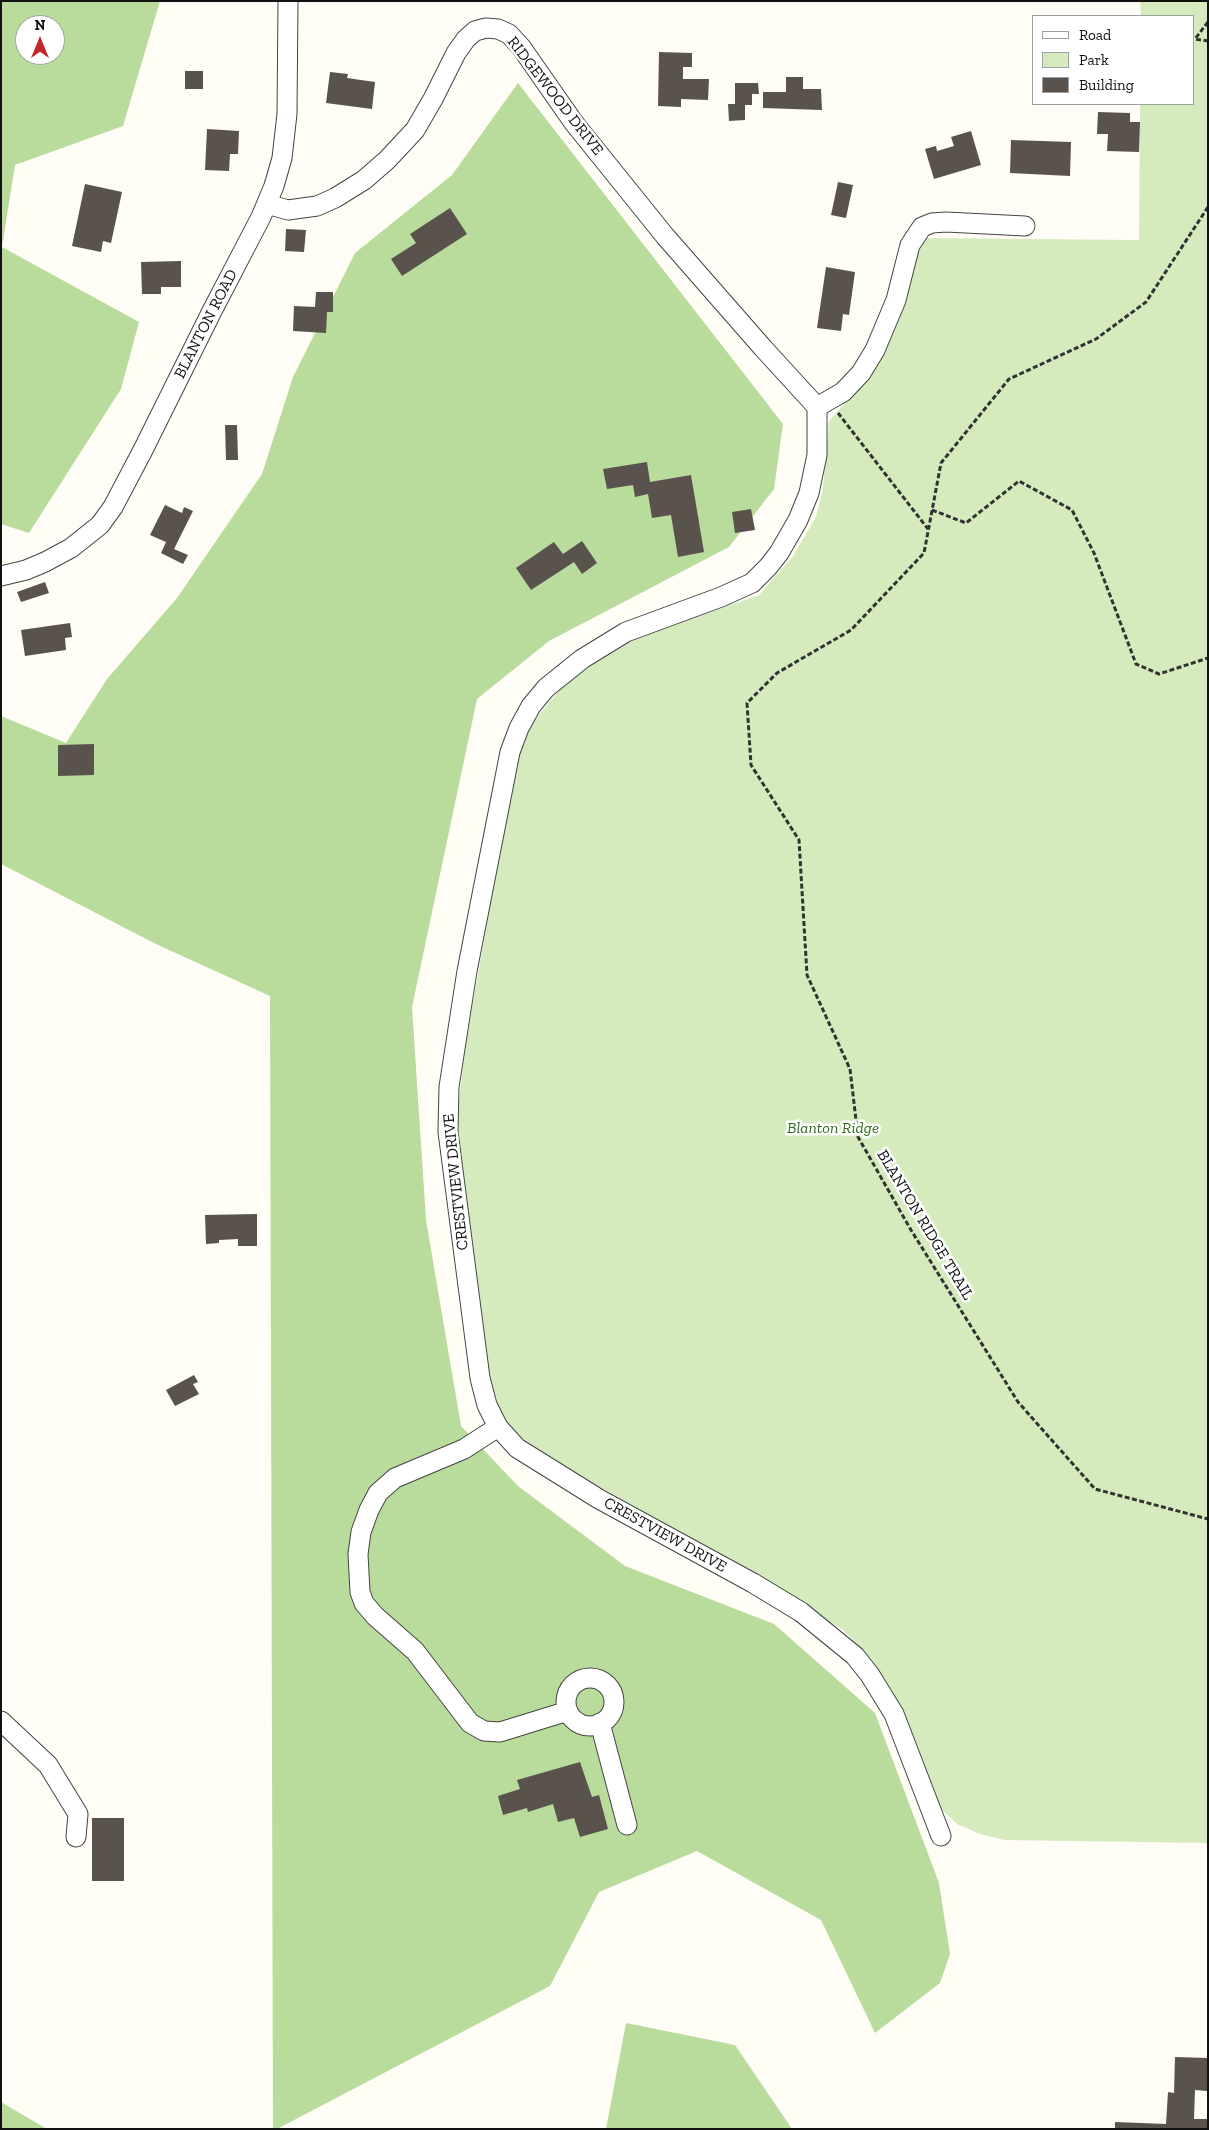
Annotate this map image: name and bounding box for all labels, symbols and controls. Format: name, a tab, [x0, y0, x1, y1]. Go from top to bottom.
north arrow	[15, 15, 65, 65]
legend	[1032, 15, 1194, 105]
text: N	[35, 17, 45, 34]
text: Road	[1079, 26, 1111, 44]
street label: RIDGEWOOD DRIVE	[503, 33, 607, 159]
text: Park	[1079, 51, 1109, 69]
text: Building	[1079, 76, 1134, 94]
street label: BLANTON ROAD	[170, 266, 242, 382]
street label: CRESTVIEW DRIVE	[439, 1113, 473, 1251]
park label: Blanton Ridge	[787, 1118, 879, 1138]
street label: BLANTON RIDGE TRAIL	[873, 1146, 977, 1304]
street label: CRESTVIEW DRIVE	[600, 1493, 730, 1577]

